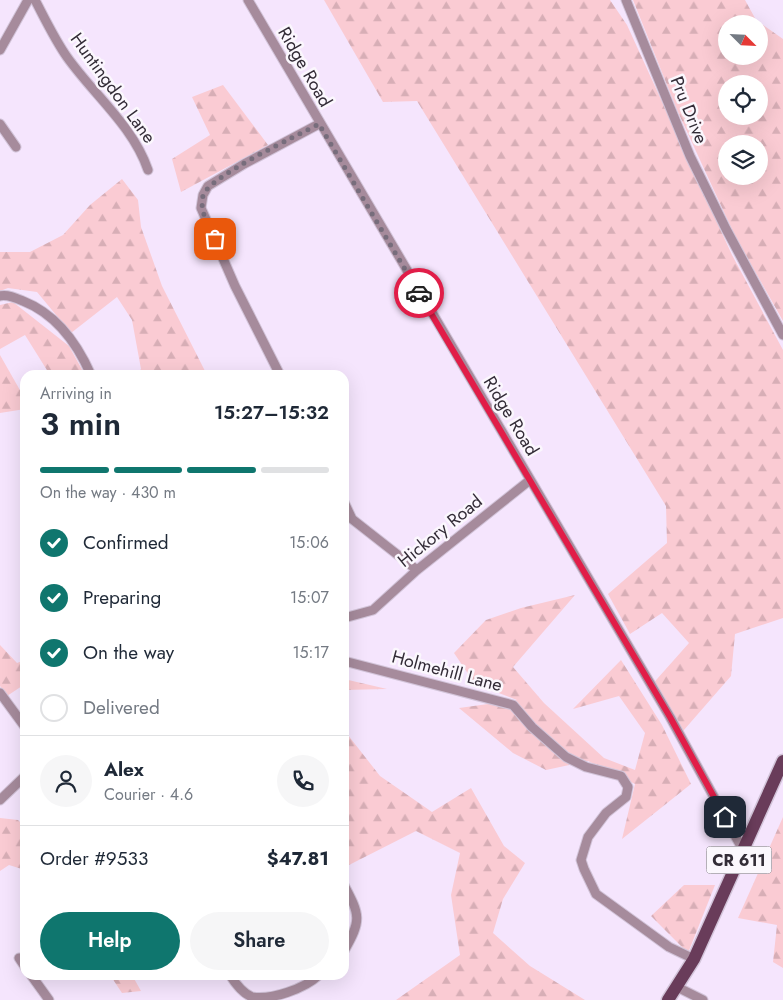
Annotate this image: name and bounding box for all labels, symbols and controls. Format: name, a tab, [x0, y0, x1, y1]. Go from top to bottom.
north arrow	[718, 15, 768, 65]
map controls	[718, 15, 768, 185]
street label: Ridge Road	[272, 22, 338, 112]
street label: Huntingdon Lane	[64, 27, 162, 149]
street label: Pru Drive	[664, 72, 714, 148]
button: locate	[718, 75, 768, 125]
button: layers	[718, 135, 768, 185]
pin	[194, 218, 236, 260]
icon: bag	[201, 225, 229, 253]
courier	[394, 268, 444, 318]
icon: car	[405, 279, 433, 307]
street label: Ridge Road	[477, 371, 545, 461]
text: Arriving in	[40, 382, 112, 405]
text: 15:27–15:32	[214, 399, 329, 426]
text: 3 min	[40, 401, 121, 447]
text: On the way · 430 m	[40, 481, 176, 504]
street label: Hickory Road	[392, 489, 488, 573]
icon: check	[40, 529, 68, 557]
text: Confirmed	[83, 529, 169, 556]
text: 15:06	[289, 531, 329, 554]
icon: check	[40, 584, 68, 612]
text: Preparing	[83, 584, 161, 611]
text: 15:07	[290, 586, 329, 609]
icon: check	[40, 639, 68, 667]
text: On the way	[83, 639, 174, 666]
text: 15:17	[292, 641, 329, 664]
street label: Holmehill Lane	[389, 644, 505, 698]
text: Delivered	[83, 694, 160, 721]
button: person	[40, 755, 92, 807]
button: phone	[277, 755, 329, 807]
text: Alex	[104, 756, 144, 783]
text: Courier · 4.6	[104, 783, 193, 806]
pin	[704, 796, 746, 838]
icon: home	[711, 803, 739, 831]
text: Order #9533	[40, 845, 148, 872]
text: $47.81	[267, 845, 329, 872]
road number: CR 611	[706, 846, 772, 874]
button: Help	[40, 912, 180, 970]
button: Share	[190, 912, 329, 970]

